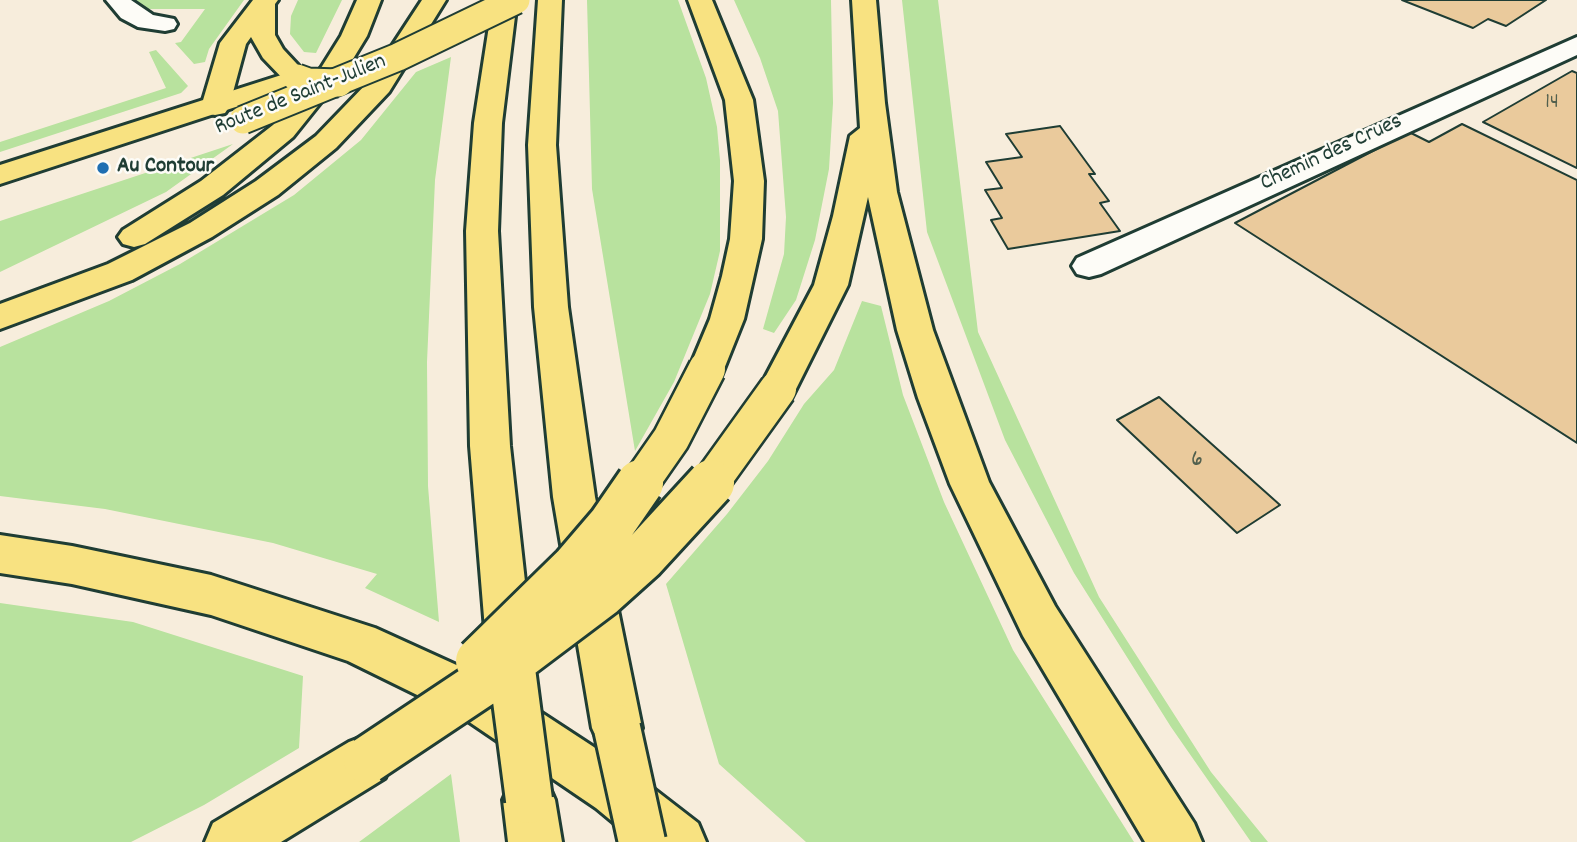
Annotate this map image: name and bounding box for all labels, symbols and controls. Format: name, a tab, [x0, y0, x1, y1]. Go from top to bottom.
street label: Route de Saint-Julien	[211, 49, 391, 143]
house number: 14	[1545, 91, 1559, 117]
street label: Chemin des Crues	[1257, 109, 1407, 199]
place label: Au Contour	[117, 154, 214, 182]
marker: Au Contour	[95, 160, 111, 176]
house number: 6	[1191, 448, 1203, 476]

